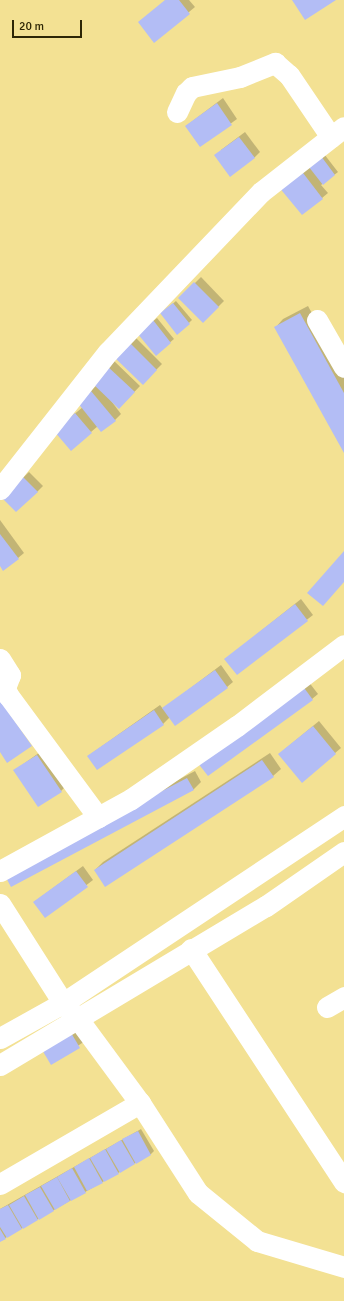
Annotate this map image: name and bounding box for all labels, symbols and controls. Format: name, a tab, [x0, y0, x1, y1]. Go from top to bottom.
scale bar	[14, 12, 84, 38]
text: 20 m	[19, 19, 44, 34]

